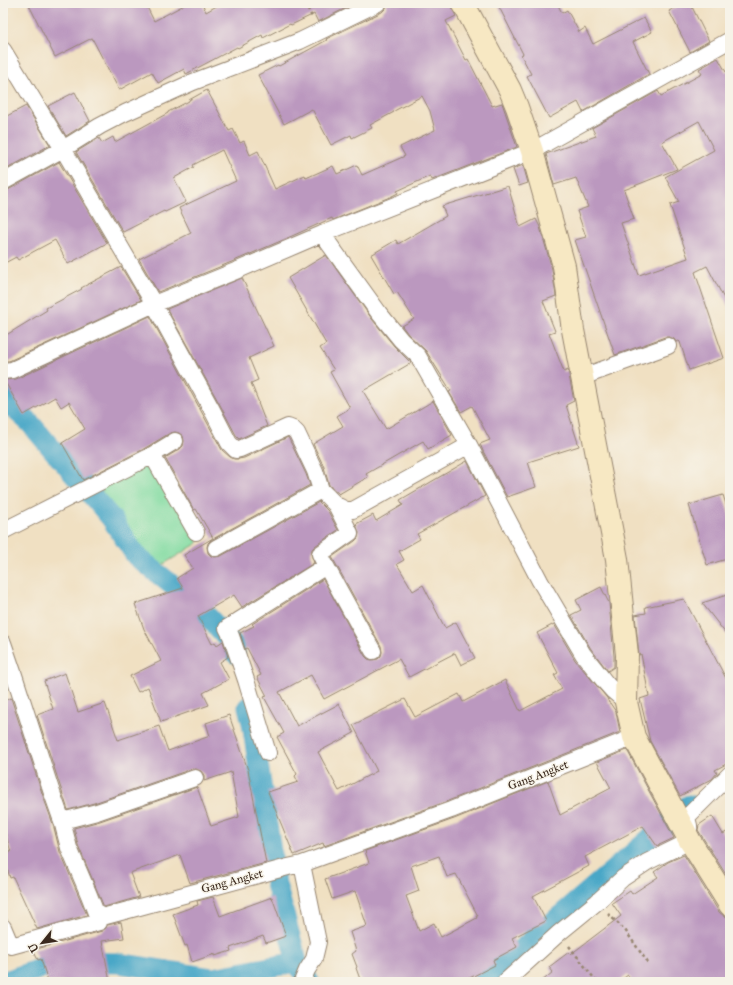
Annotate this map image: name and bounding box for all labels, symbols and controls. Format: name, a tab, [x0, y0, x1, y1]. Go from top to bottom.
street label: Gang Angket	[506, 757, 571, 794]
street label: Gang Angket	[200, 866, 265, 897]
north arrow	[22, 923, 62, 963]
text: U	[26, 940, 42, 955]

